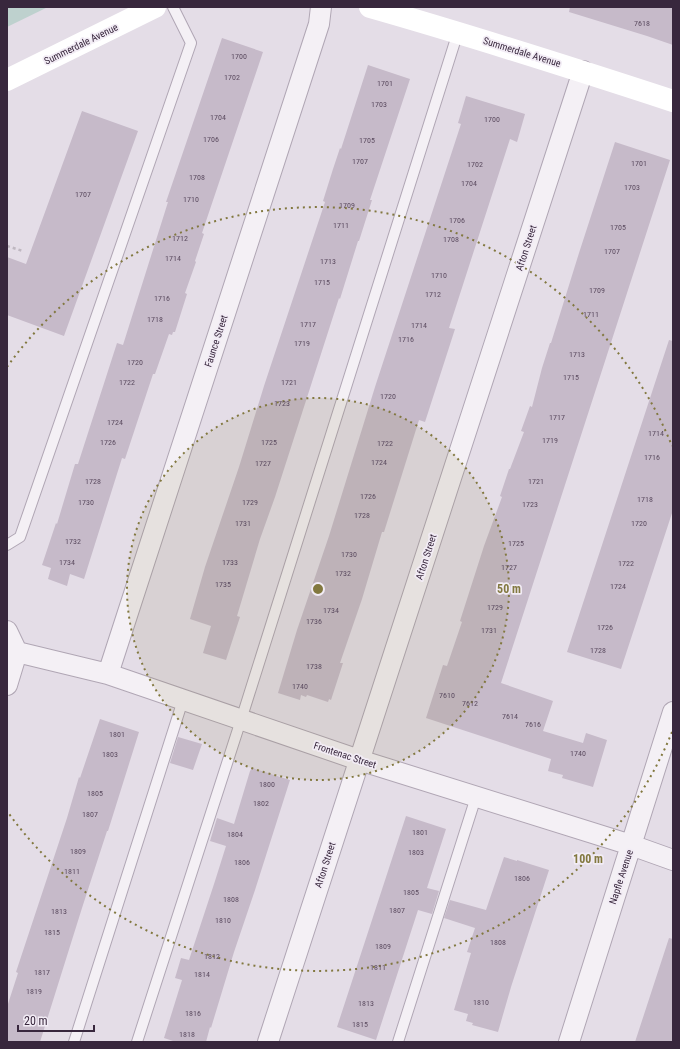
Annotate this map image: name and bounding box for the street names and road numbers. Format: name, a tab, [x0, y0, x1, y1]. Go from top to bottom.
street label: Summerdale Avenue	[42, 21, 120, 67]
street label: Summerdale Avenue	[482, 35, 562, 69]
street label: Afton Street	[513, 224, 539, 272]
street label: Faunce Street	[202, 314, 230, 368]
street label: Afton Street	[413, 533, 439, 581]
street label: Frontenac Street	[312, 740, 378, 770]
street label: Afton Street	[312, 841, 338, 889]
street label: Napfle Avenue	[607, 848, 635, 906]

